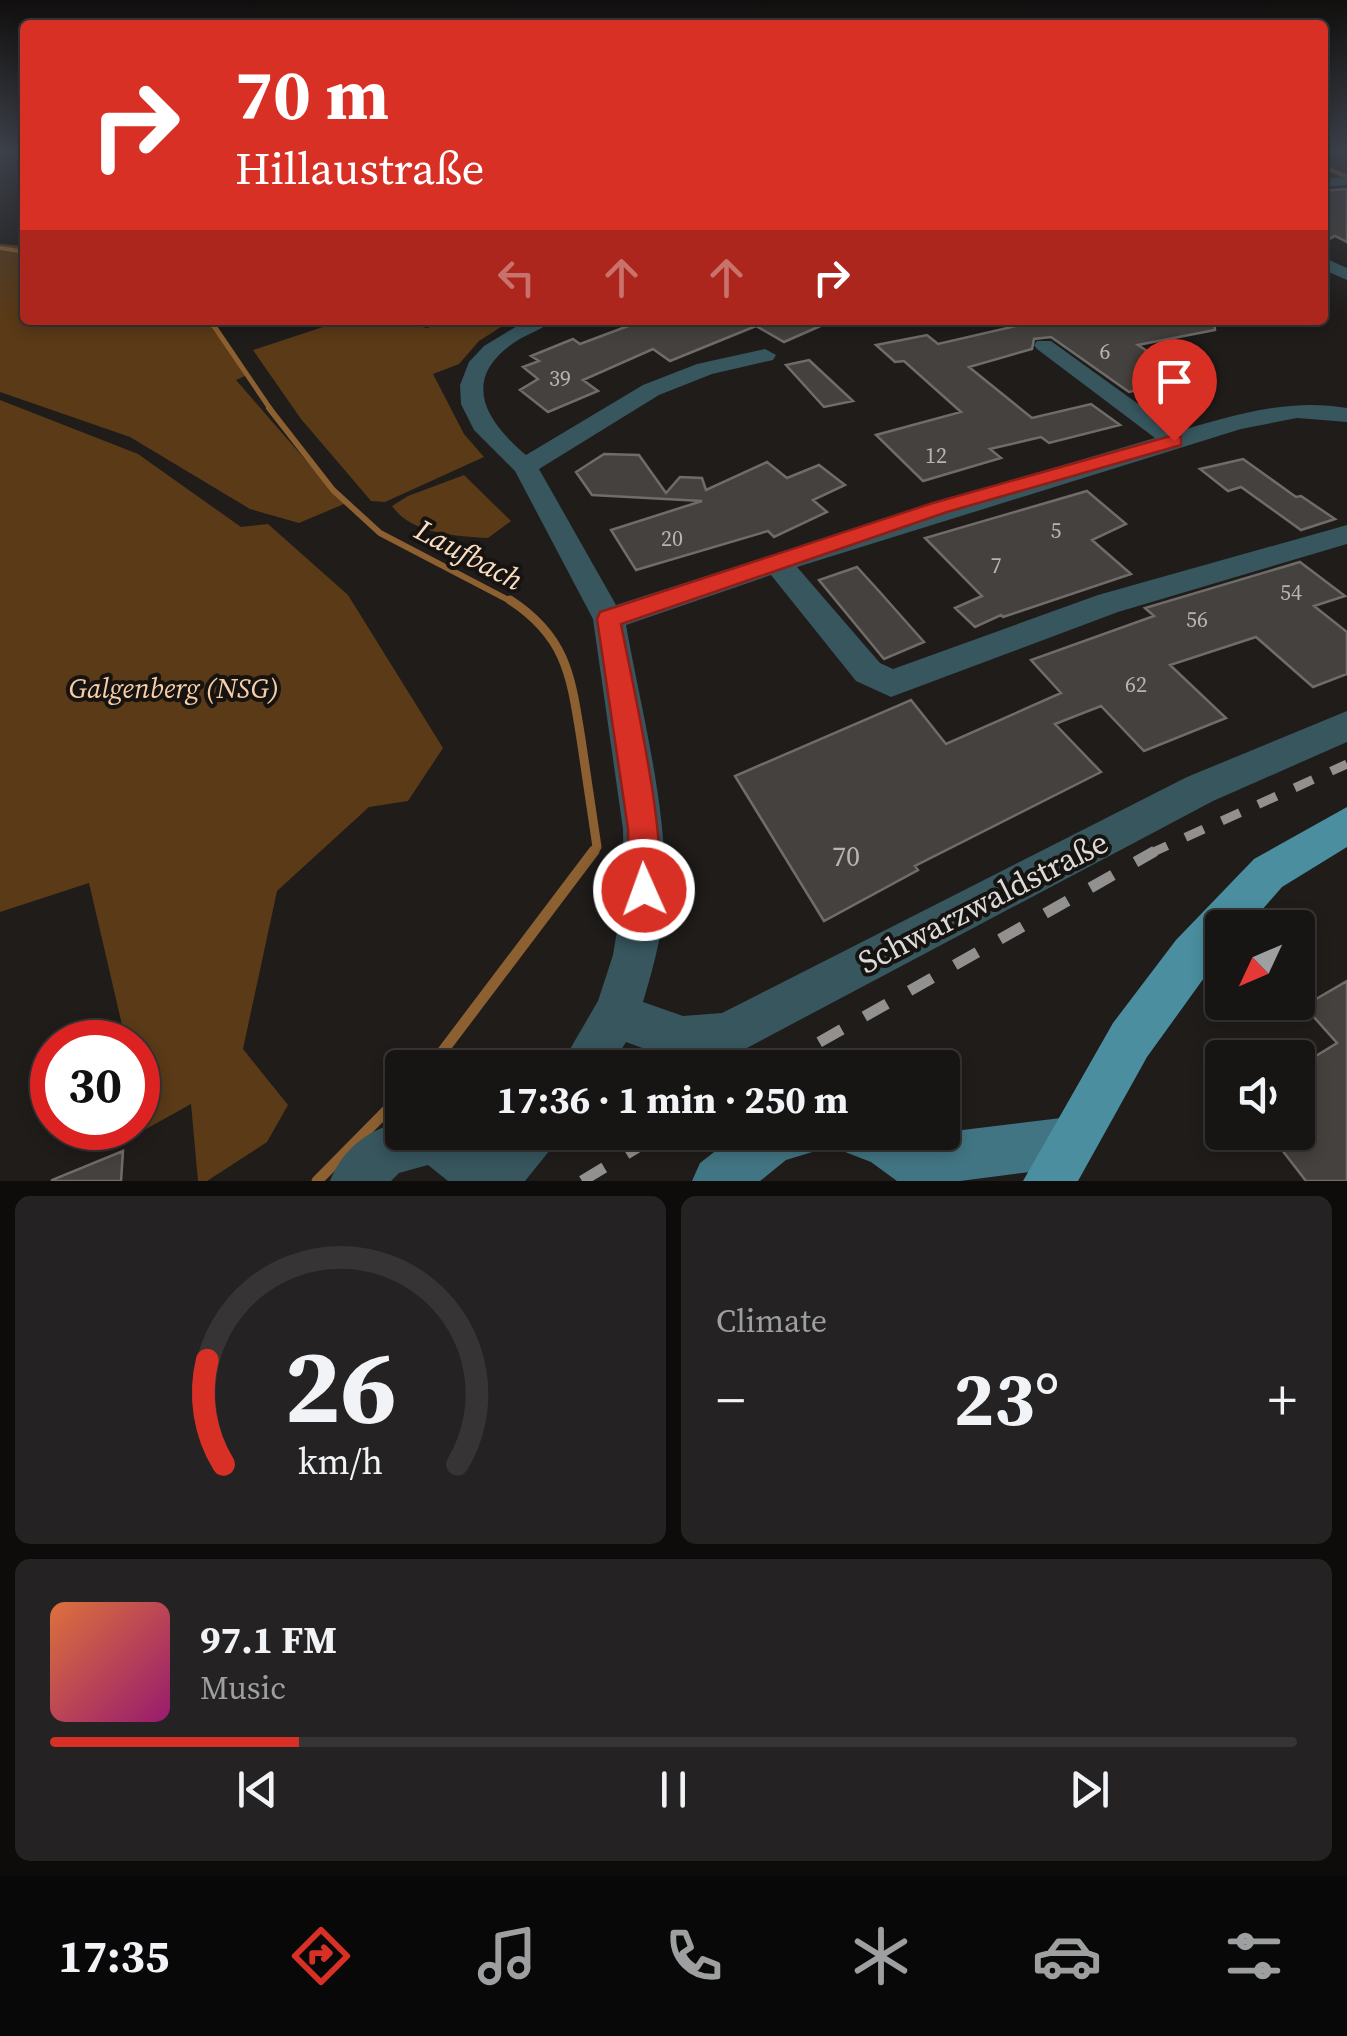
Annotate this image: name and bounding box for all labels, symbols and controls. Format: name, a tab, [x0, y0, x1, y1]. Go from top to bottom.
text: 70 m	[235, 46, 389, 142]
icon: right	[70, 60, 200, 190]
text: Hillaustraße	[235, 137, 485, 199]
icon: left	[489, 250, 544, 305]
icon: ahead	[594, 250, 649, 305]
icon: ahead	[699, 250, 754, 305]
icon: right	[804, 250, 859, 305]
house number: 6	[1099, 336, 1111, 366]
pin	[1132, 339, 1217, 442]
icon: arrive	[1147, 354, 1202, 409]
house number: 39	[549, 363, 571, 393]
house number: 12	[925, 440, 947, 470]
water label: Laufbach	[407, 509, 530, 600]
house number: 5	[1050, 515, 1062, 545]
house number: 20	[661, 523, 683, 553]
house number: 7	[990, 550, 1002, 580]
house number: 54	[1280, 577, 1302, 607]
house number: 56	[1186, 604, 1208, 634]
park label: Galgenberg (NSG)	[69, 669, 279, 707]
house number: 62	[1125, 669, 1147, 699]
street label: Schwarzwaldstraße	[850, 820, 1116, 984]
house number: 70	[832, 837, 860, 875]
position arrow	[592, 838, 696, 942]
north arrow	[1205, 910, 1315, 1020]
map controls	[1205, 910, 1315, 1150]
speed limit sign: 30	[30, 1020, 160, 1150]
button: sound	[1205, 1040, 1315, 1150]
text: 17:36 · 1 min · 250 m	[496, 1074, 849, 1126]
text: Climate	[716, 1299, 827, 1343]
text: 26	[284, 1314, 397, 1457]
text: 23°	[954, 1347, 1059, 1450]
text: −	[716, 1362, 745, 1437]
text: +	[1268, 1362, 1297, 1437]
text: km/h	[298, 1437, 383, 1486]
text: 97.1 FM	[200, 1614, 337, 1666]
text: Music	[200, 1666, 286, 1710]
icon: previous	[230, 1762, 285, 1817]
icon: pause	[646, 1762, 701, 1817]
icon: next	[1062, 1762, 1117, 1817]
icon: directions	[286, 1921, 356, 1991]
icon: music	[472, 1921, 542, 1991]
icon: phone	[659, 1921, 729, 1991]
icon: climate	[846, 1921, 916, 1991]
icon: car	[1032, 1921, 1102, 1991]
icon: filters	[1219, 1921, 1289, 1991]
text: 17:35	[58, 1925, 169, 1987]

